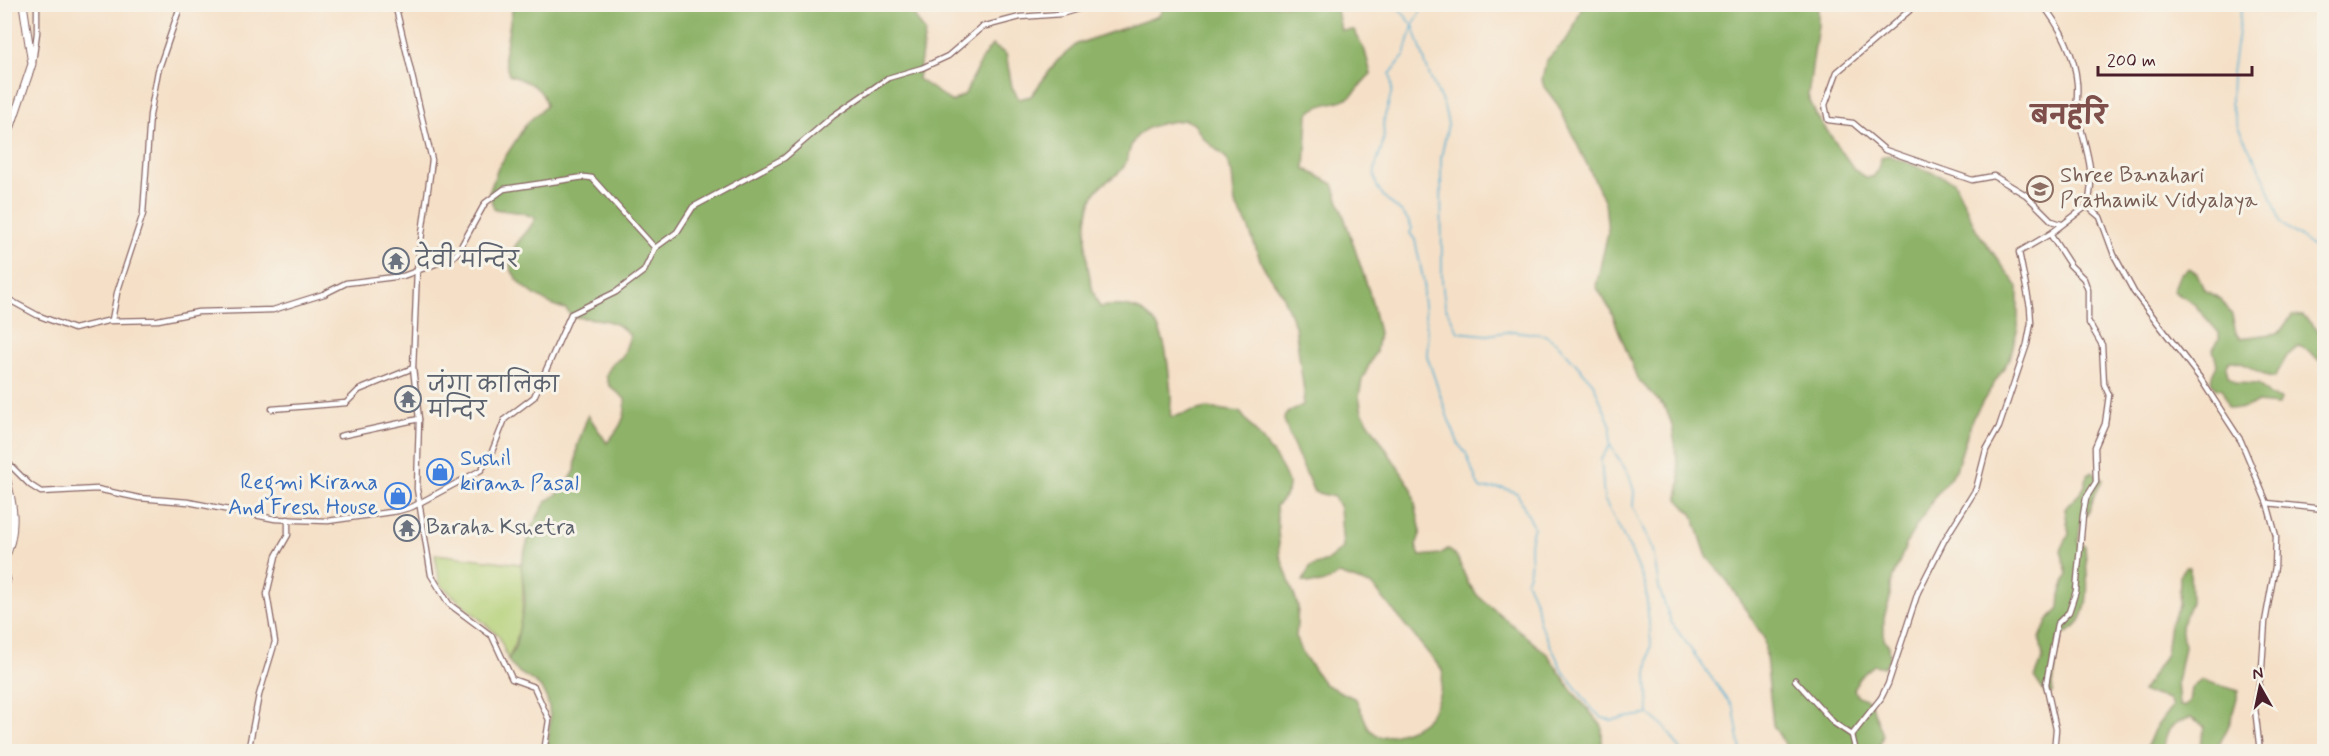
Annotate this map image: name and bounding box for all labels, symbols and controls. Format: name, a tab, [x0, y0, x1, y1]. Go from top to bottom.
scale bar	[2098, 39, 2252, 77]
text: 200 m	[2107, 49, 2156, 73]
district label: बनहरि	[2029, 95, 2109, 134]
place label: Shree Banahari Prathamik Vidyalaya	[2060, 162, 2258, 215]
school or university icon: Shree Banahari Prathamik Vidyalaya	[2025, 174, 2055, 204]
place label: देवी मन्दिर	[415, 241, 520, 275]
temple icon: देवी मन्दिर	[381, 246, 411, 276]
place label: जंगा कालिका मन्दिर	[427, 367, 560, 425]
temple icon: जंगा कालिका मन्दिर	[393, 384, 423, 414]
place label: Sushil kirana Pasal	[460, 445, 579, 498]
shop icon: Sushil kirana Pasal	[425, 457, 455, 487]
place label: Regmi Kirana And Fresh House	[228, 469, 378, 522]
shop icon: Regmi Kirana And Fresh House	[383, 481, 413, 511]
temple icon: Baraha Kshetra	[392, 513, 422, 543]
place label: Baraha Kshetra	[426, 514, 576, 542]
north arrow	[2230, 657, 2290, 717]
text: N	[2251, 662, 2265, 685]

